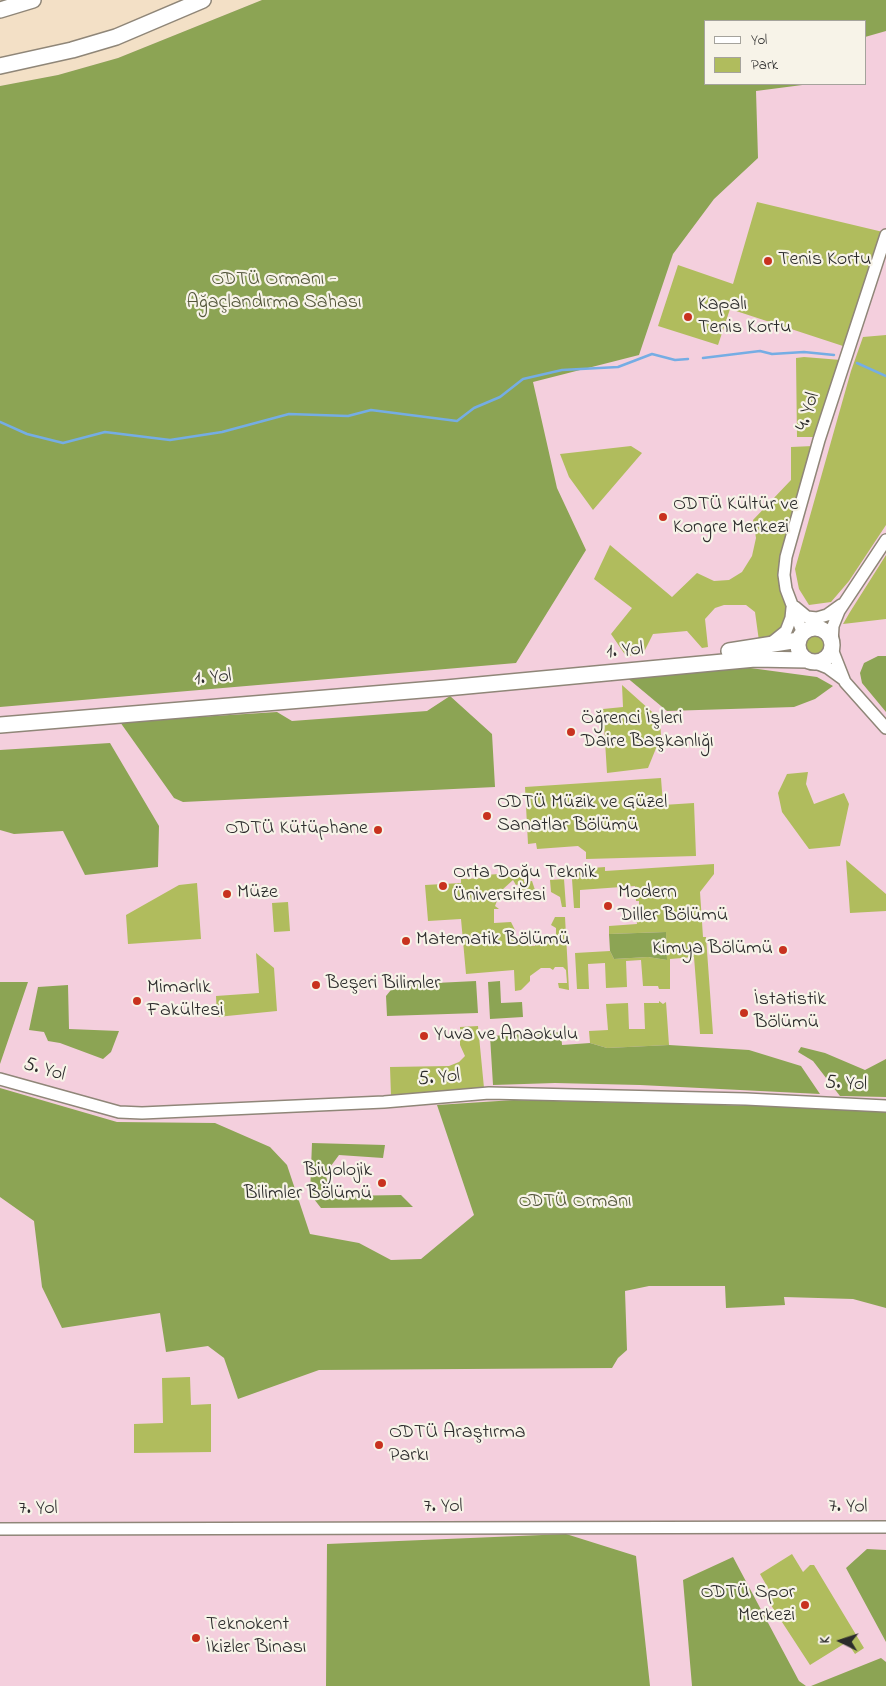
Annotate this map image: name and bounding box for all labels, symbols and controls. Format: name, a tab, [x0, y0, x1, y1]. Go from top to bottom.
legend	[704, 20, 866, 85]
text: Yol	[751, 29, 767, 51]
text: Park	[751, 54, 778, 76]
place label: Tenis Kortu	[778, 249, 871, 273]
marker: Tenis Kortu	[762, 255, 774, 267]
park label: ODTÜ Ormanı - Ağaçlandırma Sahası	[186, 269, 362, 316]
place label: Kapalı Tenis Kortu	[698, 294, 791, 341]
marker: Kapalı Tenis Kortu	[682, 311, 694, 323]
street label: 4. Yol	[792, 390, 826, 434]
place label: ODTÜ Kültür ve Kongre Merkezi	[673, 494, 798, 541]
marker: ODTÜ Kültür ve Kongre Merkezi	[657, 511, 669, 523]
street label: 1. Yol	[605, 638, 645, 666]
street label: 1. Yol	[193, 665, 233, 693]
place label: Öğrenci İşleri Daire Başkanlığı	[581, 708, 714, 755]
marker: Öğrenci İşleri Daire Başkanlığı	[565, 726, 577, 738]
place label: ODTÜ Müzik ve Güzel Sanatlar Bölümü	[497, 792, 667, 839]
marker: ODTÜ Müzik ve Güzel Sanatlar Bölümü	[481, 810, 493, 822]
place label: ODTÜ Kütüphane	[225, 818, 368, 842]
marker: ODTÜ Kütüphane	[372, 824, 384, 836]
place label: Orta Doğu Teknik Üniversitesi	[453, 862, 597, 909]
marker: Orta Doğu Teknik Üniversitesi	[437, 880, 449, 892]
place label: Müze	[237, 882, 278, 906]
place label: Modern Diller Bölümü	[618, 882, 728, 929]
marker: Müze	[221, 888, 233, 900]
marker: Modern Diller Bölümü	[602, 900, 614, 912]
place label: Matematik Bölümü	[416, 929, 570, 953]
marker: Matematik Bölümü	[400, 935, 412, 947]
place label: Kimya Bölümü	[652, 938, 773, 962]
marker: Kimya Bölümü	[777, 944, 789, 956]
place label: Beşeri Bilimler	[326, 973, 440, 997]
place label: Mimarlık Fakültesi	[147, 977, 224, 1024]
marker: Beşeri Bilimler	[310, 979, 322, 991]
place label: İstatistik Bölümü	[754, 989, 826, 1036]
marker: Mimarlık Fakültesi	[131, 995, 143, 1007]
marker: İstatistik Bölümü	[738, 1007, 750, 1019]
place label: Yuva ve Anaokulu	[434, 1024, 578, 1048]
marker: Yuva ve Anaokulu	[418, 1030, 430, 1042]
street label: 5. Yol	[20, 1054, 68, 1088]
street label: 5. Yol	[417, 1065, 461, 1093]
street label: 5. Yol	[824, 1072, 868, 1098]
place label: Biyolojik Bilimler Bölümü	[244, 1160, 372, 1207]
marker: Biyolojik Bilimler Bölümü	[376, 1177, 388, 1189]
park label: ODTÜ Ormanı	[518, 1191, 632, 1215]
place label: ODTÜ Araştırma Parkı	[389, 1422, 525, 1469]
marker: ODTÜ Araştırma Parkı	[373, 1439, 385, 1451]
street label: 7. Yol	[423, 1496, 463, 1520]
street label: 7. Yol	[828, 1496, 868, 1520]
street label: 7. Yol	[18, 1498, 58, 1522]
place label: ODTÜ Spor Merkezi	[701, 1582, 795, 1629]
marker: ODTÜ Spor Merkezi	[799, 1599, 811, 1611]
place label: Teknokent İkizler Binası	[206, 1614, 306, 1661]
north arrow	[816, 1616, 866, 1666]
marker: Teknokent İkizler Binası	[190, 1632, 202, 1644]
text: K	[815, 1636, 836, 1644]

